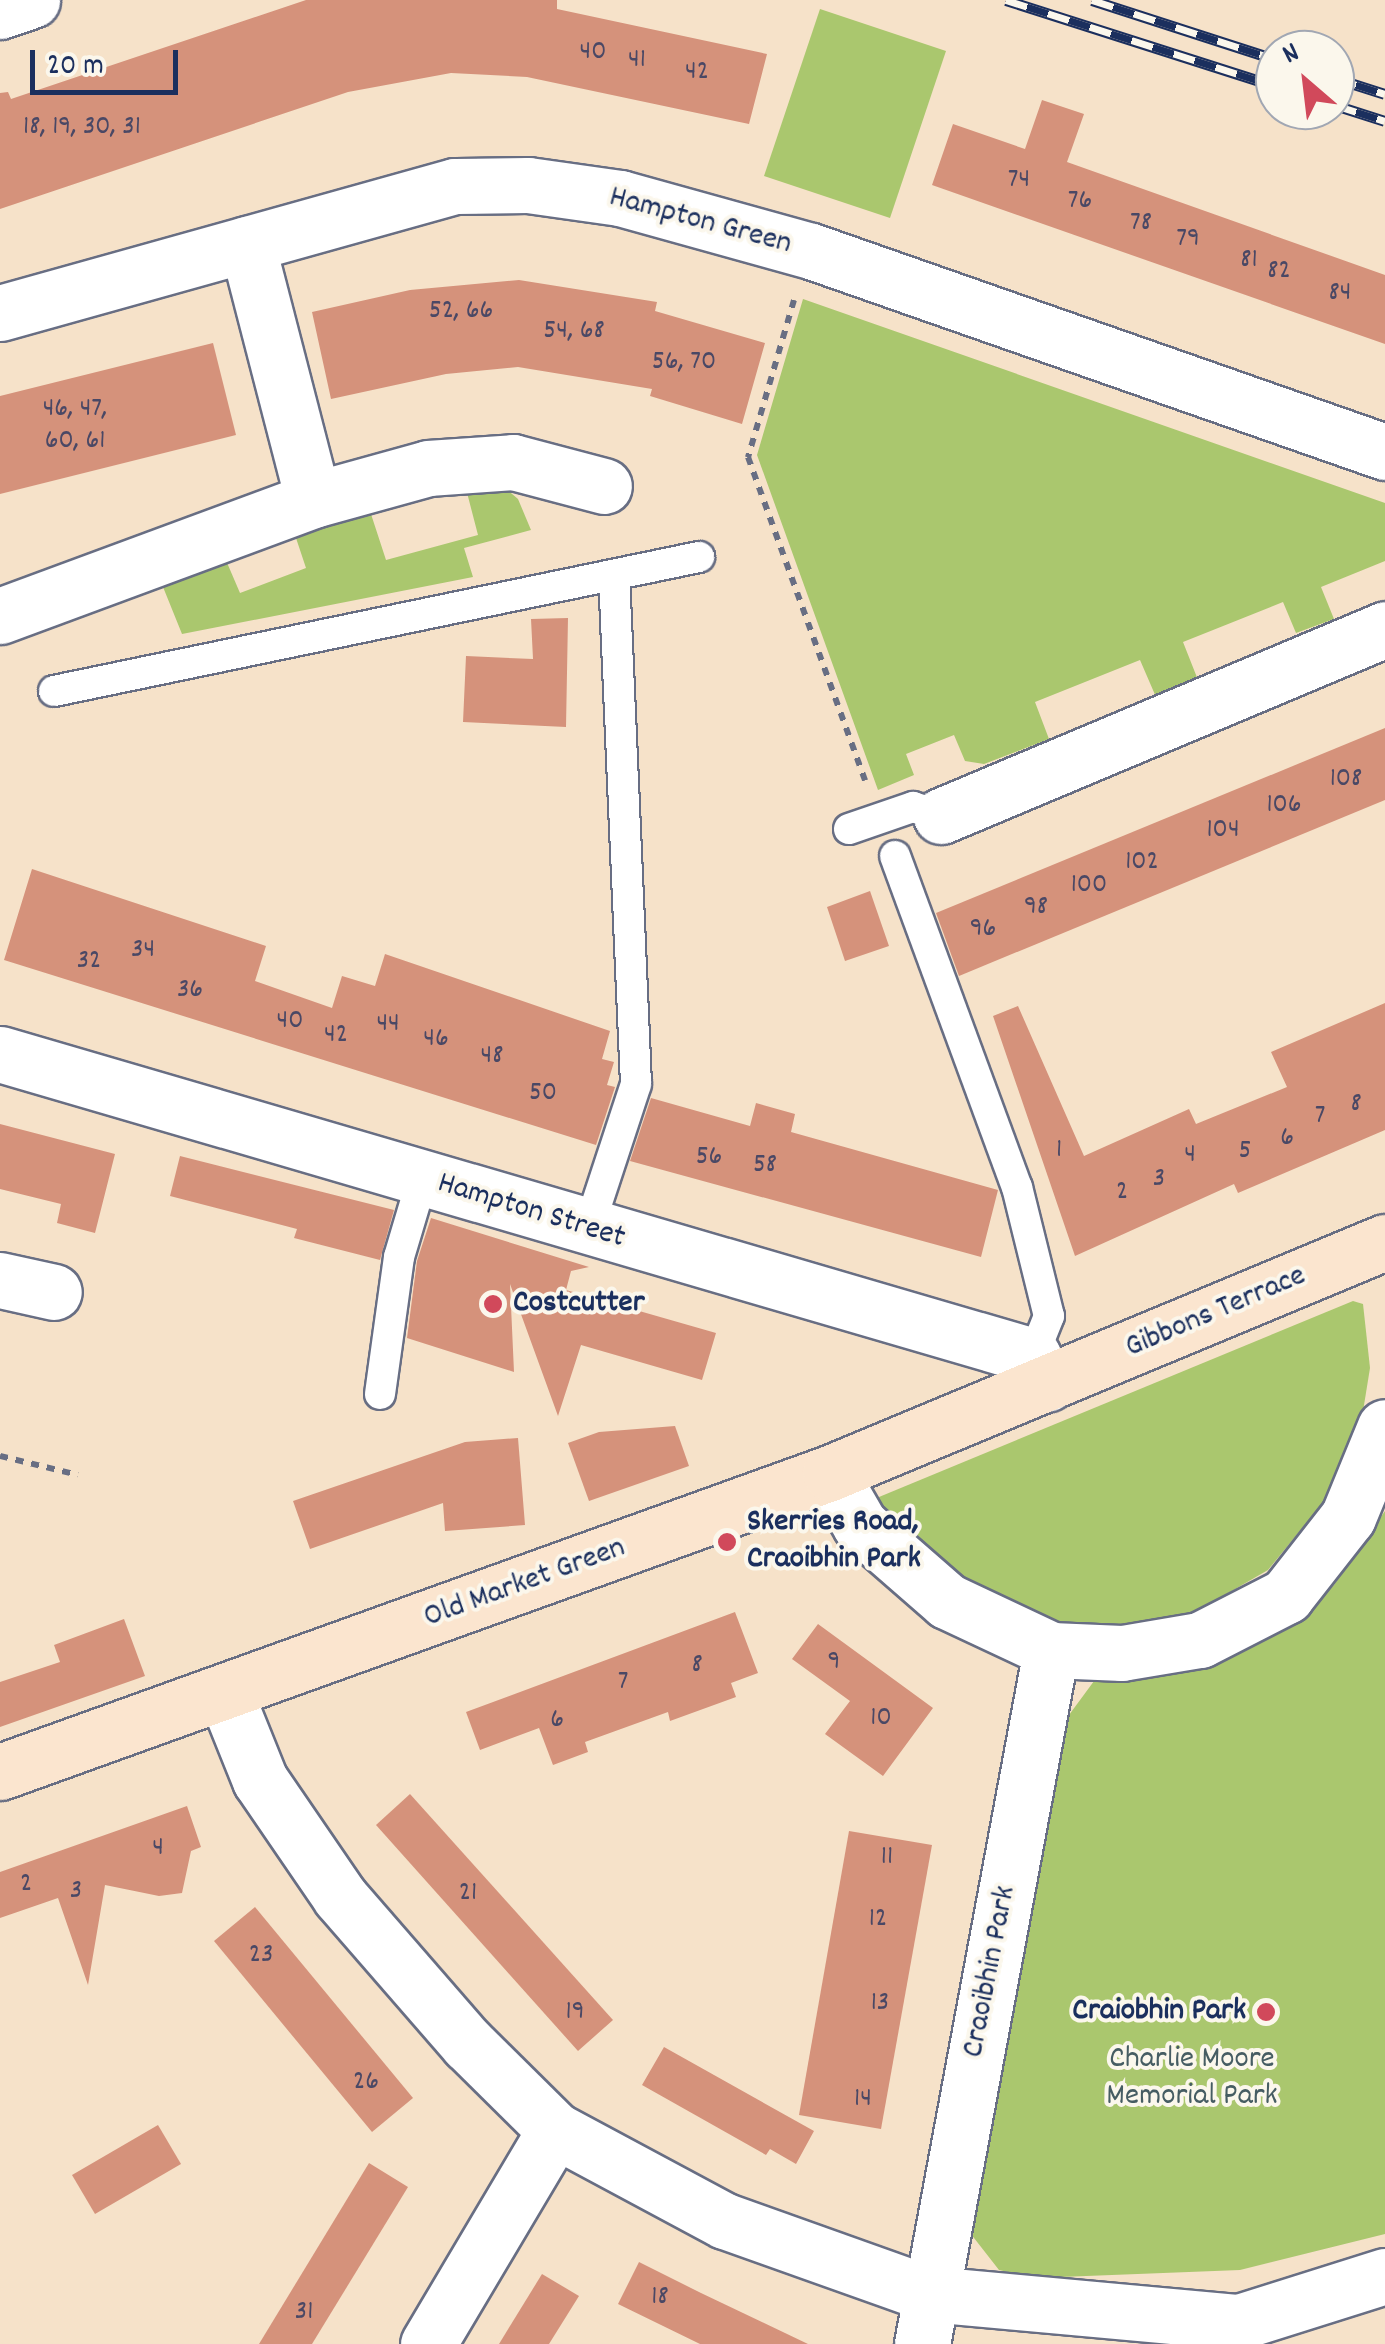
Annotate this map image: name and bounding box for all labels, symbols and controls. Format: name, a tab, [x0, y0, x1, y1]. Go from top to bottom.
scale bar	[35, 30, 182, 92]
north arrow	[1255, 30, 1355, 130]
text: N	[1276, 34, 1307, 76]
house number: 40	[580, 36, 606, 70]
house number: 41	[628, 44, 646, 78]
text: 20 m	[47, 46, 104, 89]
house number: 42	[685, 56, 709, 90]
house number: 18, 19, 30, 31	[23, 111, 141, 145]
house number: 74	[1008, 164, 1030, 198]
street label: Hampton Green	[605, 179, 795, 265]
house number: 76	[1068, 185, 1092, 219]
house number: 78	[1130, 207, 1152, 241]
house number: 79	[1176, 223, 1200, 257]
house number: 81	[1240, 244, 1258, 278]
house number: 82	[1267, 255, 1291, 289]
house number: 84	[1329, 277, 1351, 311]
house number: 52, 66	[429, 295, 493, 329]
house number: 54, 68	[543, 315, 605, 349]
house number: 56, 70	[652, 346, 716, 380]
house number: 46, 47, 60, 61	[43, 393, 107, 459]
house number: 108	[1330, 763, 1362, 797]
house number: 106	[1266, 789, 1302, 823]
house number: 104	[1206, 814, 1240, 848]
house number: 102	[1125, 846, 1159, 880]
house number: 100	[1071, 869, 1107, 903]
house number: 98	[1024, 891, 1048, 925]
house number: 96	[970, 913, 996, 947]
house number: 34	[131, 934, 155, 968]
house number: 32	[77, 945, 101, 979]
house number: 36	[177, 974, 203, 1008]
house number: 40	[277, 1005, 303, 1039]
house number: 44	[376, 1008, 400, 1042]
house number: 42	[324, 1019, 348, 1053]
house number: 46	[423, 1023, 449, 1057]
house number: 48	[481, 1040, 503, 1074]
house number: 50	[529, 1077, 557, 1111]
house number: 8	[1350, 1088, 1362, 1122]
house number: 7	[1315, 1100, 1325, 1134]
house number: 6	[1280, 1122, 1294, 1156]
house number: 1	[1056, 1134, 1062, 1168]
house number: 5	[1239, 1135, 1251, 1169]
house number: 4	[1184, 1139, 1196, 1173]
house number: 56	[696, 1141, 722, 1175]
house number: 58	[753, 1149, 777, 1183]
house number: 3	[1153, 1163, 1165, 1197]
street label: Hampton Street	[433, 1165, 629, 1259]
house number: 2	[1116, 1176, 1128, 1210]
street label: Gibbons Terrace	[1120, 1258, 1312, 1368]
place label: Costcutter	[513, 1285, 645, 1323]
marker: Costcutter	[482, 1293, 504, 1315]
place label: Skerries Road, Craoibhin Park	[747, 1505, 921, 1580]
street label: Old Market Green	[419, 1530, 631, 1638]
marker: Skerries Road, Craoibhin Park	[716, 1531, 738, 1553]
house number: 9	[828, 1646, 840, 1680]
house number: 8	[691, 1649, 703, 1683]
house number: 7	[618, 1666, 628, 1700]
house number: 10	[870, 1702, 892, 1736]
house number: 6	[550, 1704, 564, 1738]
house number: 4	[152, 1832, 164, 1866]
house number: 11	[881, 1841, 893, 1875]
house number: 2	[20, 1868, 32, 1902]
house number: 3	[70, 1875, 82, 1909]
house number: 21	[459, 1877, 477, 1911]
street label: Craoibhin Park	[956, 1883, 1026, 2061]
house number: 12	[869, 1903, 887, 1937]
house number: 23	[249, 1939, 273, 1973]
house number: 13	[871, 1987, 889, 2021]
place label: Craiobhin Park	[1072, 1993, 1246, 2031]
house number: 19	[566, 1996, 584, 2030]
marker: Craiobhin Park	[1255, 2001, 1277, 2023]
park label: Charlie Moore Memorial Park	[1106, 2042, 1278, 2117]
house number: 26	[353, 2066, 379, 2100]
house number: 14	[854, 2083, 872, 2117]
house number: 18	[651, 2281, 669, 2315]
house number: 31	[295, 2296, 313, 2330]

